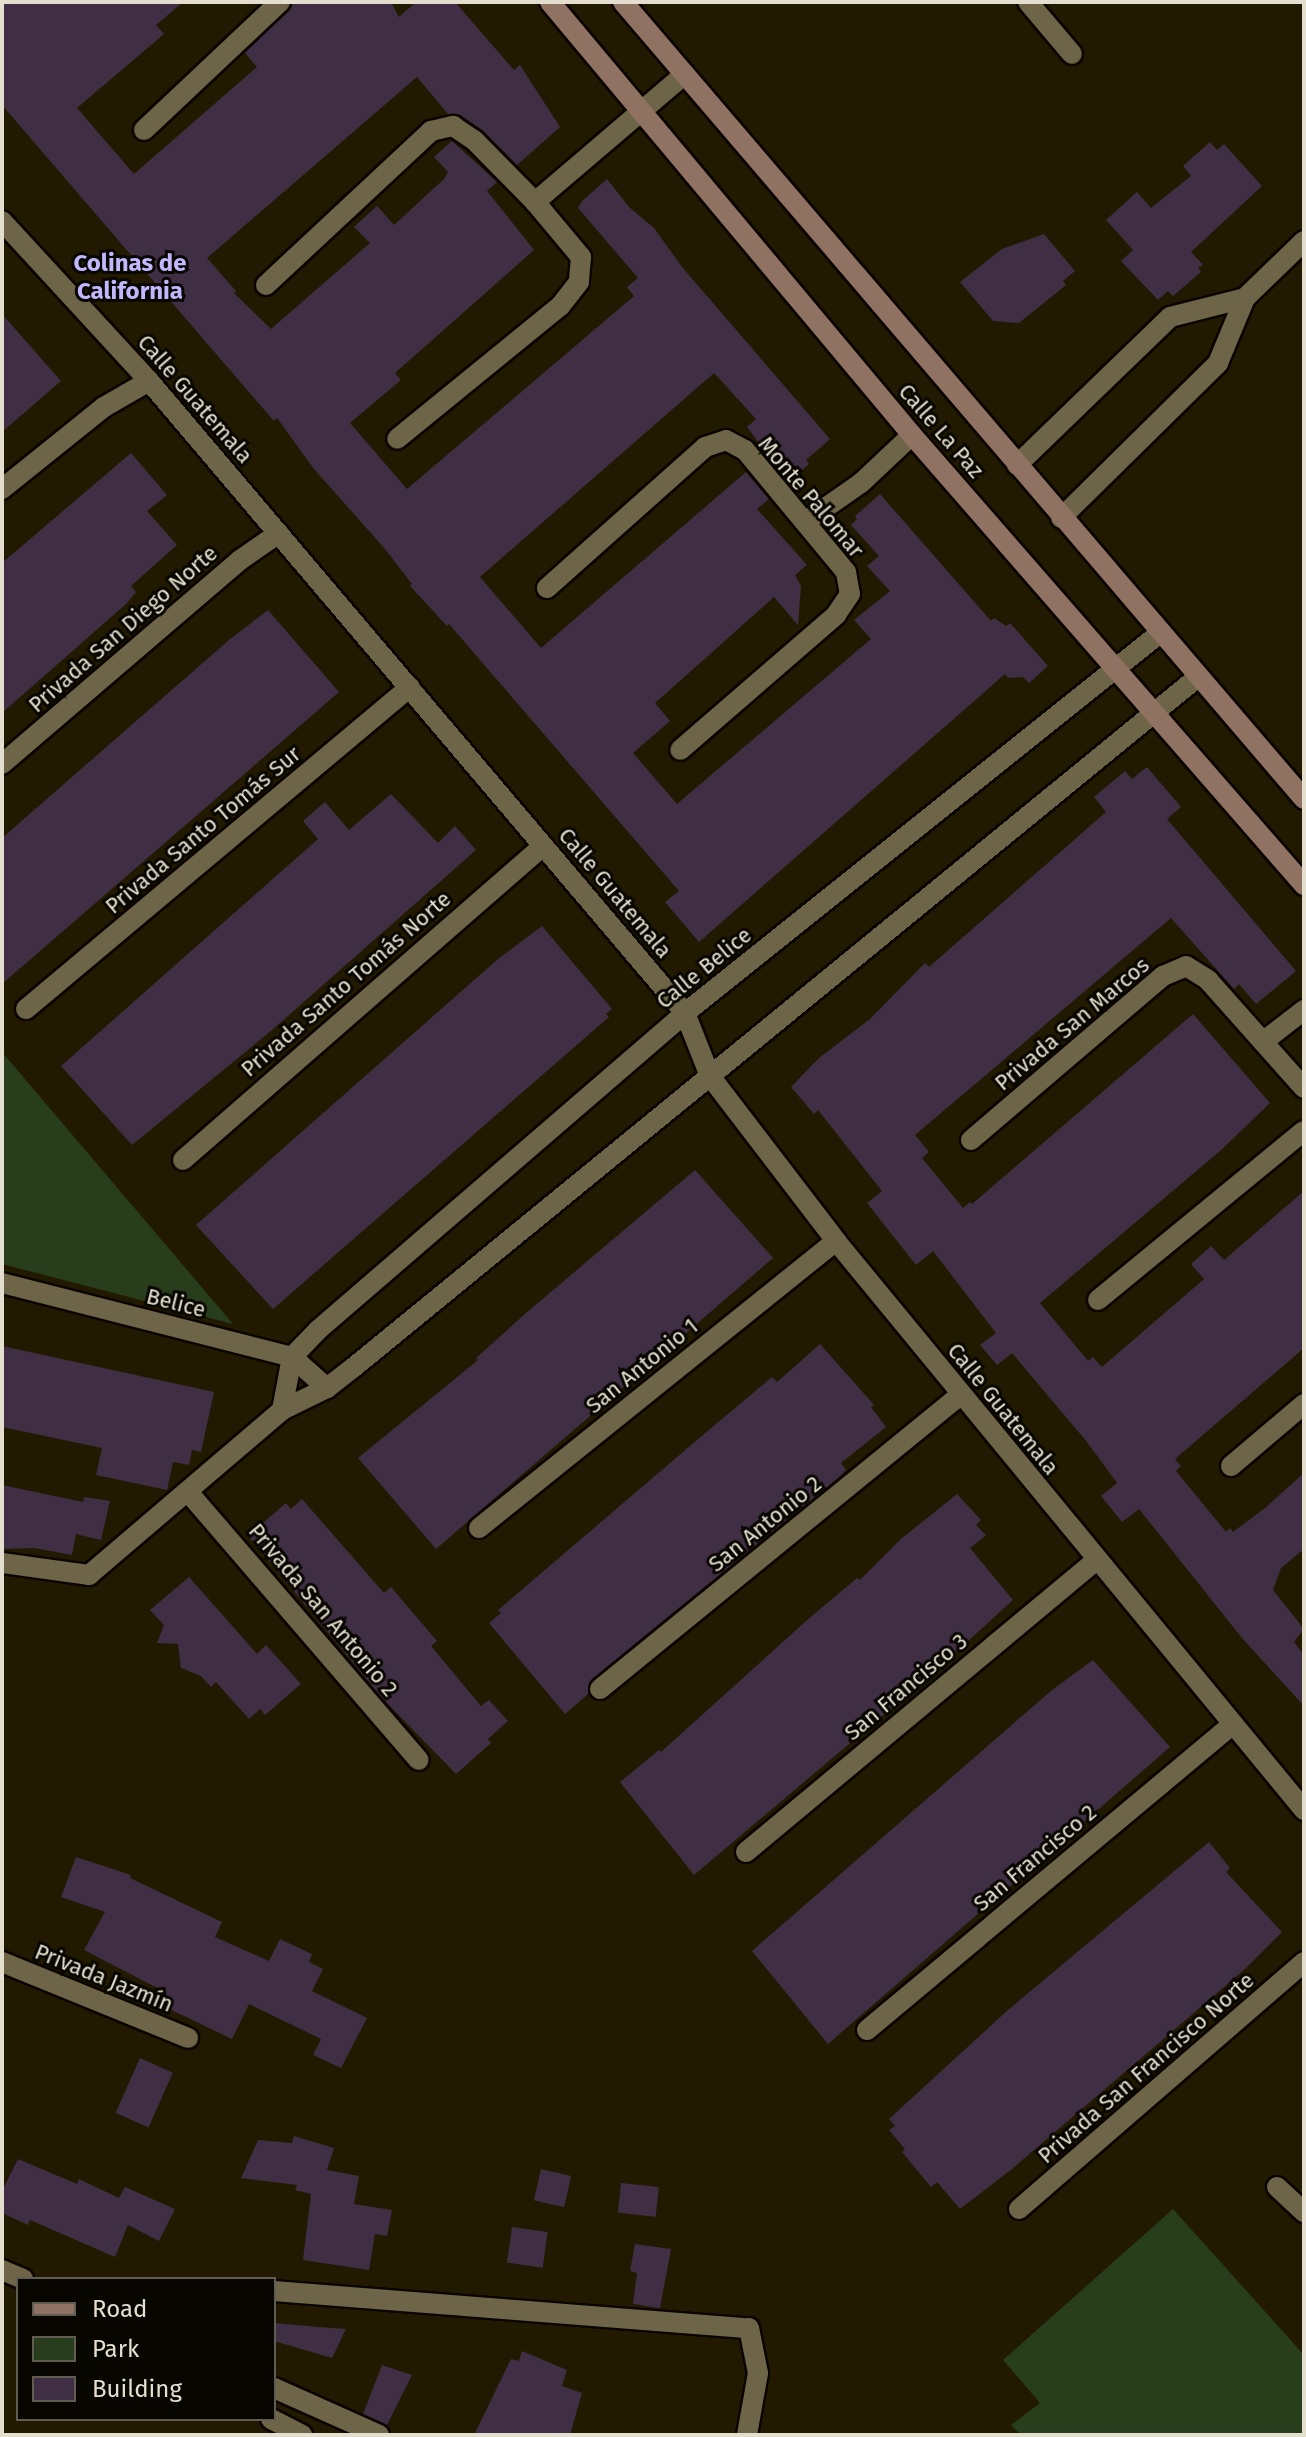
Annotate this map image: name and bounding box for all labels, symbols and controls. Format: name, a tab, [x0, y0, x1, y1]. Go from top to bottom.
district label: Colinas de California	[74, 250, 186, 306]
street label: Calle Guatemala	[132, 329, 258, 469]
street label: Calle La Paz	[893, 379, 989, 483]
street label: Monte Palomar	[753, 431, 869, 563]
street label: Privada San Diego Norte	[23, 540, 223, 718]
street label: Privada Santo Tomás Sur	[100, 741, 306, 919]
street label: Calle Guatemala	[553, 823, 677, 963]
street label: Privada Santo Tomás Norte	[236, 886, 456, 1082]
street label: Calle Belice	[651, 922, 757, 1014]
street label: Privada San Marcos	[990, 952, 1154, 1096]
street label: Belice	[144, 1283, 208, 1323]
street label: San Antonio 1	[581, 1313, 703, 1419]
street label: Calle Guatemala	[942, 1338, 1064, 1480]
street label: San Antonio 2	[703, 1471, 827, 1577]
street label: Privada San Antonio 2	[243, 1518, 403, 1702]
street label: San Francisco 3	[839, 1628, 973, 1746]
street label: San Francisco 2	[968, 1799, 1102, 1917]
street label: Privada Jazmín	[31, 1938, 177, 2018]
street label: Privada San Francisco Norte	[1033, 1967, 1259, 2169]
legend	[16, 2277, 276, 2421]
text: Road	[92, 2295, 147, 2323]
text: Park	[92, 2335, 139, 2363]
text: Building	[92, 2375, 182, 2403]

